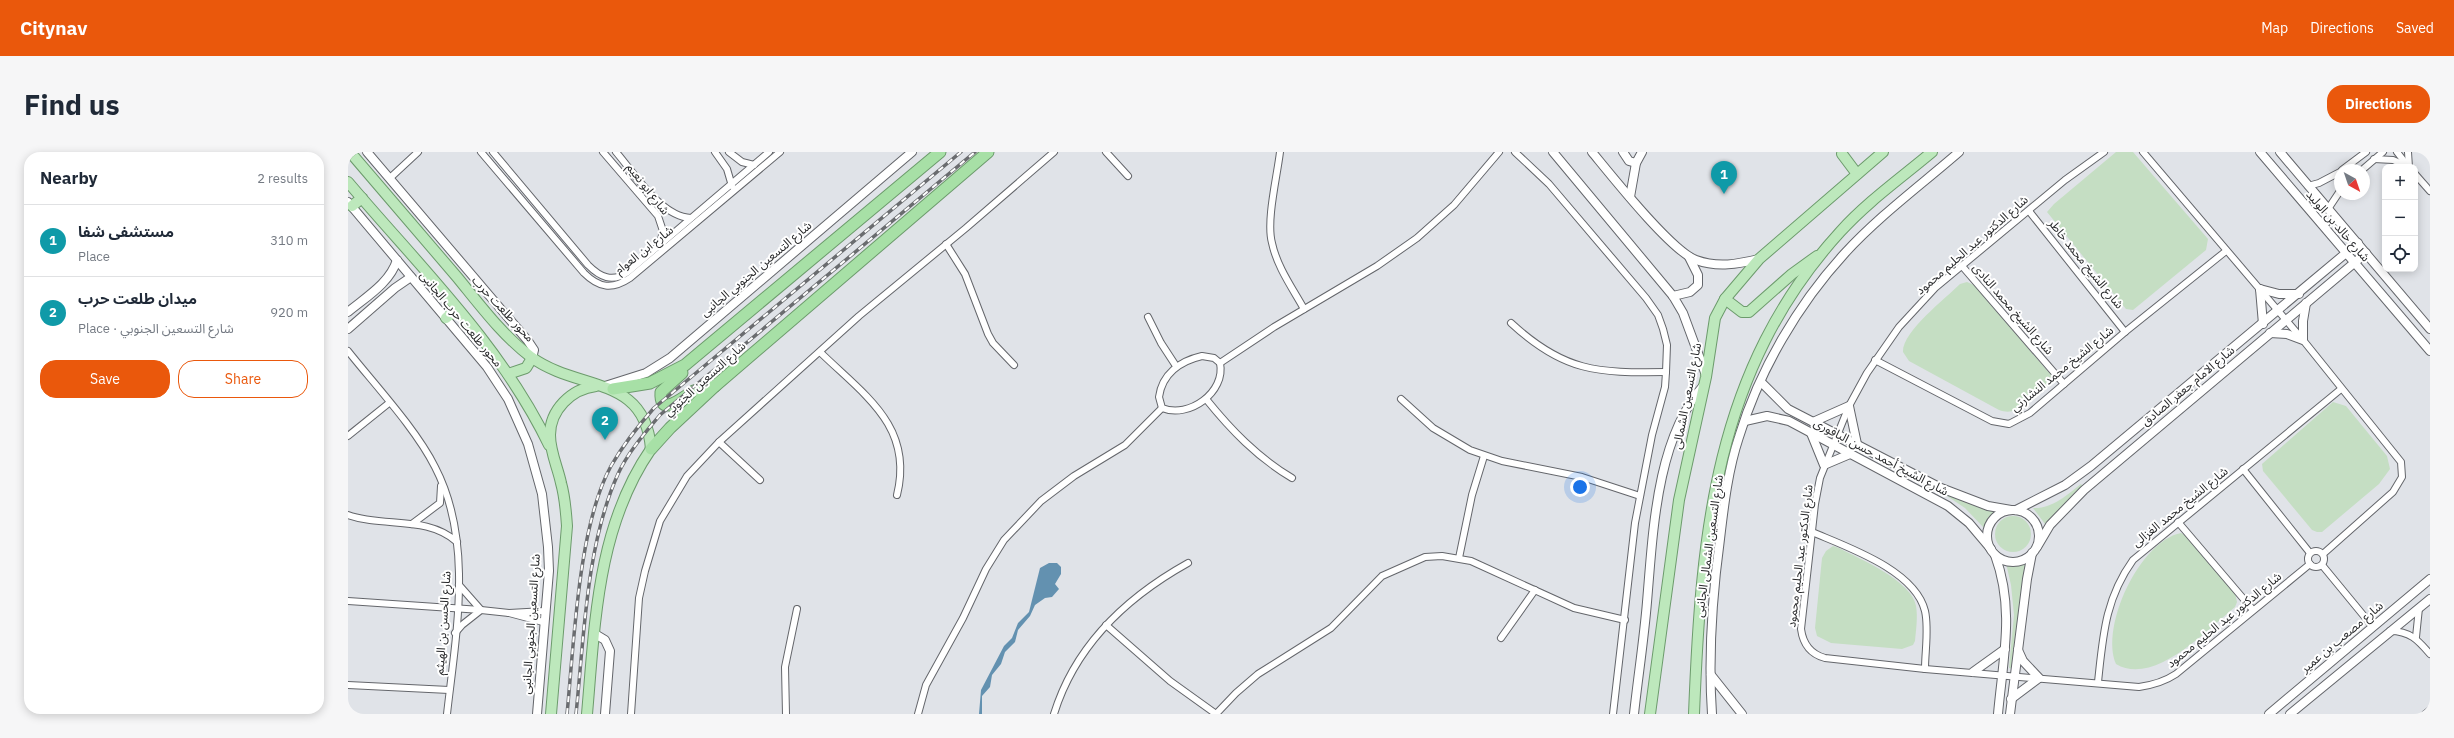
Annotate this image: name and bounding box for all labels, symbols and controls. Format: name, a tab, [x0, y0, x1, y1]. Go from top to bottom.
text: Citynav	[20, 16, 87, 40]
text: Map	[2261, 19, 2288, 37]
text: Directions	[2310, 19, 2374, 37]
text: Saved	[2396, 19, 2434, 37]
button: Directions	[2327, 85, 2430, 123]
text: Find us	[24, 86, 120, 123]
street label: شارع ابو نعيم	[622, 160, 673, 219]
pin: 1	[1711, 161, 1737, 194]
north arrow	[2334, 164, 2370, 200]
map controls	[2382, 164, 2418, 272]
button: +	[2382, 164, 2418, 200]
text: Nearby	[40, 167, 98, 189]
text: 2 results	[257, 170, 308, 187]
street label: شارع خالد بن الوليد	[2302, 187, 2373, 266]
street label: شارع الدكتور عبد الحليم محمود	[1912, 192, 2032, 299]
button: −	[2382, 200, 2418, 236]
street label: شارع الشيخ محمد خاطر	[2043, 215, 2127, 313]
street label: شارع التسعين الجنوبي الجانبى	[697, 218, 816, 322]
text: مستشفى شفا	[78, 222, 174, 241]
street label: شارع ابن العوام	[611, 222, 677, 279]
text: 1	[49, 232, 57, 249]
text: 310 m	[270, 232, 308, 249]
button: locate	[2382, 236, 2418, 272]
text: Place	[78, 248, 110, 265]
street label: شارع الشيخ محمد النادى	[1968, 260, 2057, 359]
street label: محور طلعت حرب الجانبى	[417, 268, 506, 370]
street label: محور طلعت حرب	[469, 273, 538, 345]
text: ميدان طلعت حرب	[78, 289, 197, 308]
text: 2	[49, 304, 57, 321]
text: 920 m	[270, 304, 308, 321]
text: Place · شارع التسعين الجنوبي	[78, 320, 234, 337]
street label: شارع الشيخ محمد النشارتي	[2007, 323, 2118, 417]
street label: شارع التسعين الجنوبي	[661, 338, 750, 421]
street label: شارع التسعين الشمالى	[1669, 342, 1706, 451]
street label: شارع الامام جعفر الصادق	[2138, 342, 2239, 431]
button: Save	[40, 360, 170, 398]
button: Share	[178, 360, 308, 398]
pin: 2	[592, 407, 618, 440]
street label: شارع الشيخ أحمد حسن الباقورى	[1810, 415, 1951, 500]
street label: شارع الشيخ محمد الغزالى	[2129, 463, 2232, 551]
street label: شارع التسعين الشمالى الجانبى	[1691, 474, 1728, 618]
your location	[1570, 477, 1590, 497]
street label: شارع الدكتور عبد الحليم محمود	[1783, 484, 1818, 628]
street label: شارع التسعين الجنوبي الجانبى	[518, 553, 546, 695]
street label: شارع الدكتور عبد الحليم محمود	[2163, 569, 2286, 672]
street label: شارع الحسن بن الهيثم	[431, 570, 456, 676]
street label: شارع مصعب بن عمير	[2297, 598, 2387, 678]

